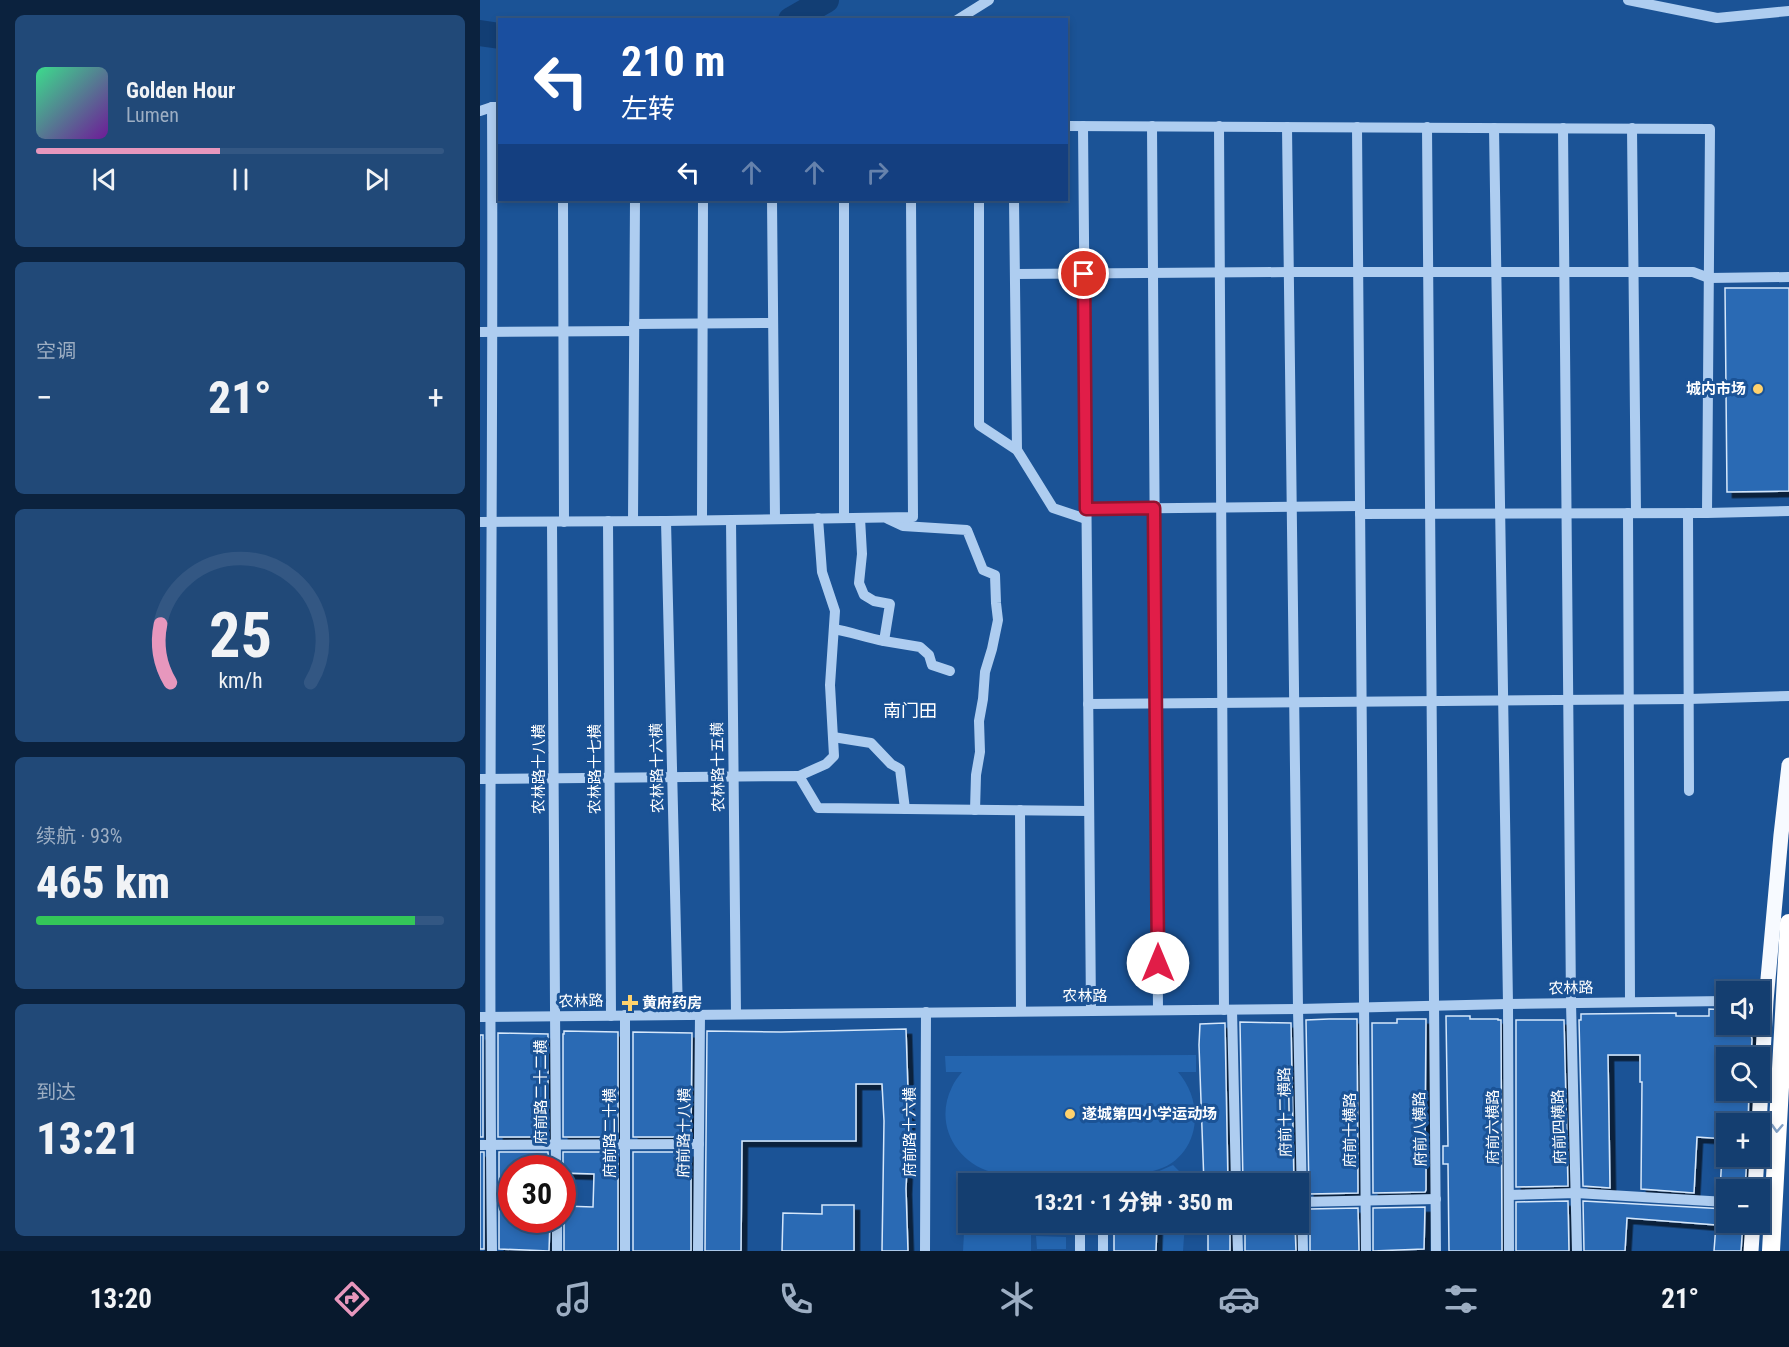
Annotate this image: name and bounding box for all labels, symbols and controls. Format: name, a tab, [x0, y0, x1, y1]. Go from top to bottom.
text: 210 m	[621, 37, 726, 86]
icon: left	[522, 42, 600, 120]
text: Golden Hour	[126, 78, 235, 103]
text: 左转	[621, 93, 675, 125]
text: Lumen	[126, 103, 179, 127]
icon: left	[672, 156, 705, 189]
icon: ahead	[735, 156, 768, 189]
icon: ahead	[798, 156, 831, 189]
icon: right	[861, 156, 894, 189]
icon: previous	[88, 163, 121, 196]
icon: pause	[224, 163, 257, 196]
icon: next	[360, 163, 393, 196]
pin	[1058, 248, 1109, 299]
icon: arrive	[1067, 257, 1100, 290]
text: 空调	[36, 339, 76, 363]
text: 21°	[208, 371, 272, 424]
text: −	[36, 378, 53, 417]
text: +	[428, 378, 444, 417]
place label: 城内市场	[1686, 380, 1746, 398]
marker: 城内市场	[1751, 382, 1765, 396]
text: 25	[208, 599, 272, 672]
text: km/h	[218, 668, 262, 693]
district label: 南门田	[883, 700, 937, 721]
street label: 农林路十五横	[708, 722, 728, 812]
street label: 农林路十六横	[647, 723, 667, 813]
street label: 农林路十八横	[530, 724, 548, 814]
street label: 农林路十七横	[586, 724, 604, 814]
text: 续航 · 93%	[36, 824, 122, 848]
text: 465 km	[36, 856, 170, 909]
position arrow	[1126, 931, 1190, 995]
street label: 农林路	[1548, 979, 1594, 997]
map controls	[1716, 981, 1770, 1233]
button: sound	[1716, 981, 1770, 1035]
street label: 农林路	[1062, 987, 1108, 1005]
street label: 农林路	[558, 992, 604, 1010]
place label: 黄府药房	[642, 994, 702, 1012]
marker: 黄府药房	[623, 996, 637, 1010]
street label: 府前路二十二横	[532, 1039, 550, 1145]
button: search	[1716, 1047, 1770, 1101]
street label: 府前十二横路	[1275, 1067, 1295, 1157]
text: 到达	[36, 1080, 76, 1104]
street label: 府前路十六横	[901, 1087, 919, 1177]
street label: 府前路二十横	[601, 1088, 619, 1178]
street label: 府前路十八横	[674, 1088, 694, 1178]
street label: 府前六横路	[1484, 1089, 1502, 1165]
street label: 府前四横路	[1549, 1089, 1569, 1165]
street label: 府前八横路	[1410, 1091, 1430, 1167]
street label: 府前十横路	[1341, 1092, 1359, 1168]
place label: 遂城第四小学运动场	[1082, 1105, 1217, 1123]
marker: 遂城第四小学运动场	[1063, 1107, 1077, 1121]
text: 13:21	[36, 1112, 140, 1165]
button: +	[1716, 1113, 1770, 1167]
one-way arrow	[1771, 1123, 1784, 1133]
speed limit sign: 30	[498, 1155, 576, 1233]
button: −	[1716, 1179, 1770, 1233]
text: 13:21 · 1 分钟 · 350 m	[1034, 1190, 1233, 1215]
icon: directions	[331, 1278, 373, 1320]
icon: music	[553, 1278, 595, 1320]
icon: phone	[775, 1278, 817, 1320]
icon: climate	[996, 1278, 1038, 1320]
icon: car	[1218, 1278, 1260, 1320]
icon: filters	[1440, 1278, 1482, 1320]
text: 13:20	[90, 1283, 152, 1315]
text: 21°	[1661, 1283, 1699, 1315]

